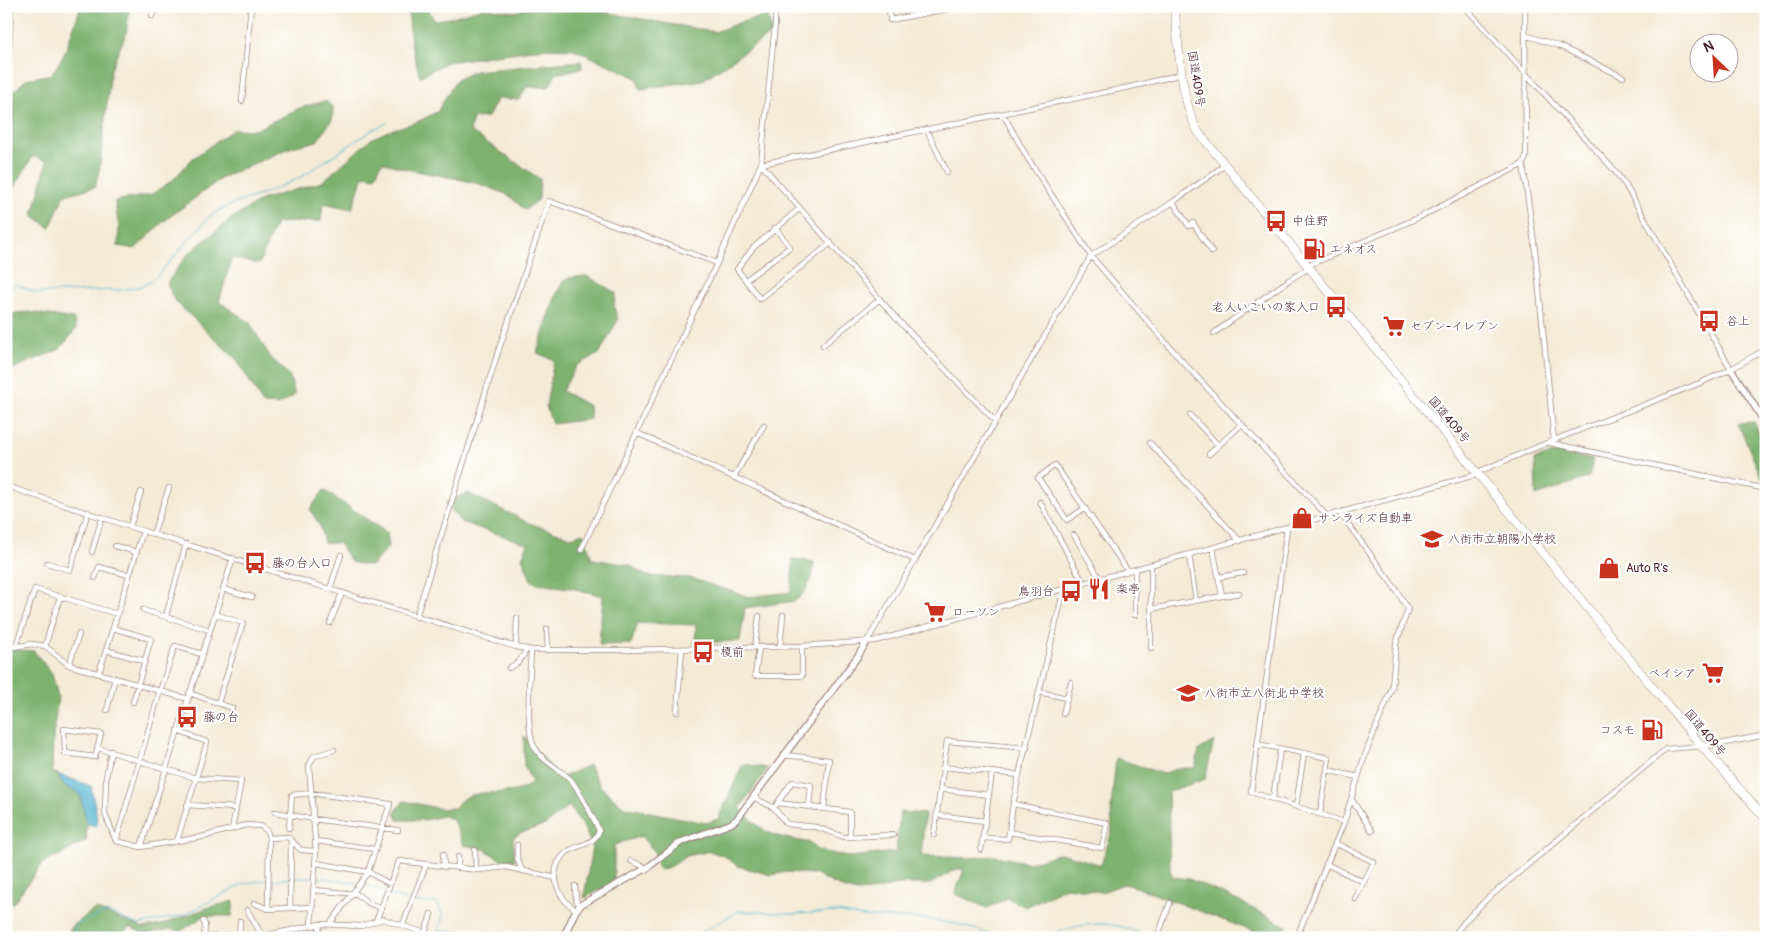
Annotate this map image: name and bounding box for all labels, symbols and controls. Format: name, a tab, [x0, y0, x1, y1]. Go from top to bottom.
north arrow	[1690, 32, 1740, 82]
text: N	[1701, 37, 1717, 56]
street label: 国道409号	[1184, 50, 1208, 108]
bus stop icon: 中住野	[1263, 208, 1289, 234]
place label: 中住野	[1292, 214, 1328, 229]
fuel station icon: エネオス	[1301, 236, 1327, 262]
place label: エネオス	[1330, 242, 1377, 257]
bus stop icon: 老人いこいの家入口	[1323, 294, 1349, 320]
place label: 老人いこいの家入口	[1212, 300, 1320, 315]
bus stop icon: 谷上	[1696, 308, 1722, 334]
supermarket icon: セブン-イレブン	[1381, 313, 1407, 339]
place label: 谷上	[1726, 314, 1750, 329]
place label: セブン-イレブン	[1410, 319, 1499, 334]
street label: 国道409号	[1425, 393, 1473, 447]
shop icon: サンライズ自動車	[1289, 505, 1315, 531]
place label: サンライズ自動車	[1318, 511, 1413, 526]
school or university icon: 八街市立朝陽小学校	[1419, 526, 1445, 552]
place label: 八街市立朝陽小学校	[1448, 532, 1556, 547]
bus stop icon: 藤の台入口	[242, 550, 268, 576]
shop icon: Auto R's	[1596, 555, 1622, 581]
place label: 藤の台入口	[272, 556, 332, 571]
place label: Auto R's	[1626, 561, 1669, 576]
restaurant icon: 楽亭	[1086, 576, 1112, 602]
bus stop icon: 鳥羽台	[1058, 578, 1084, 604]
place label: 楽亭	[1116, 582, 1140, 597]
place label: 鳥羽台	[1018, 584, 1054, 599]
supermarket icon: ローソン	[922, 599, 948, 625]
place label: ローソン	[952, 605, 1000, 620]
bus stop icon: 榎前	[690, 639, 716, 665]
place label: 榎前	[720, 645, 744, 660]
supermarket icon: ベイシア	[1700, 660, 1726, 686]
place label: ベイシア	[1648, 666, 1696, 681]
school or university icon: 八街市立八街北中学校	[1175, 680, 1201, 706]
place label: 八街市立八街北中学校	[1204, 686, 1324, 701]
bus stop icon: 藤の台	[174, 704, 200, 730]
street label: 国道409号	[1681, 706, 1729, 760]
place label: 藤の台	[203, 710, 239, 725]
fuel station icon: コスモ	[1639, 717, 1665, 743]
place label: コスモ	[1599, 723, 1635, 738]

